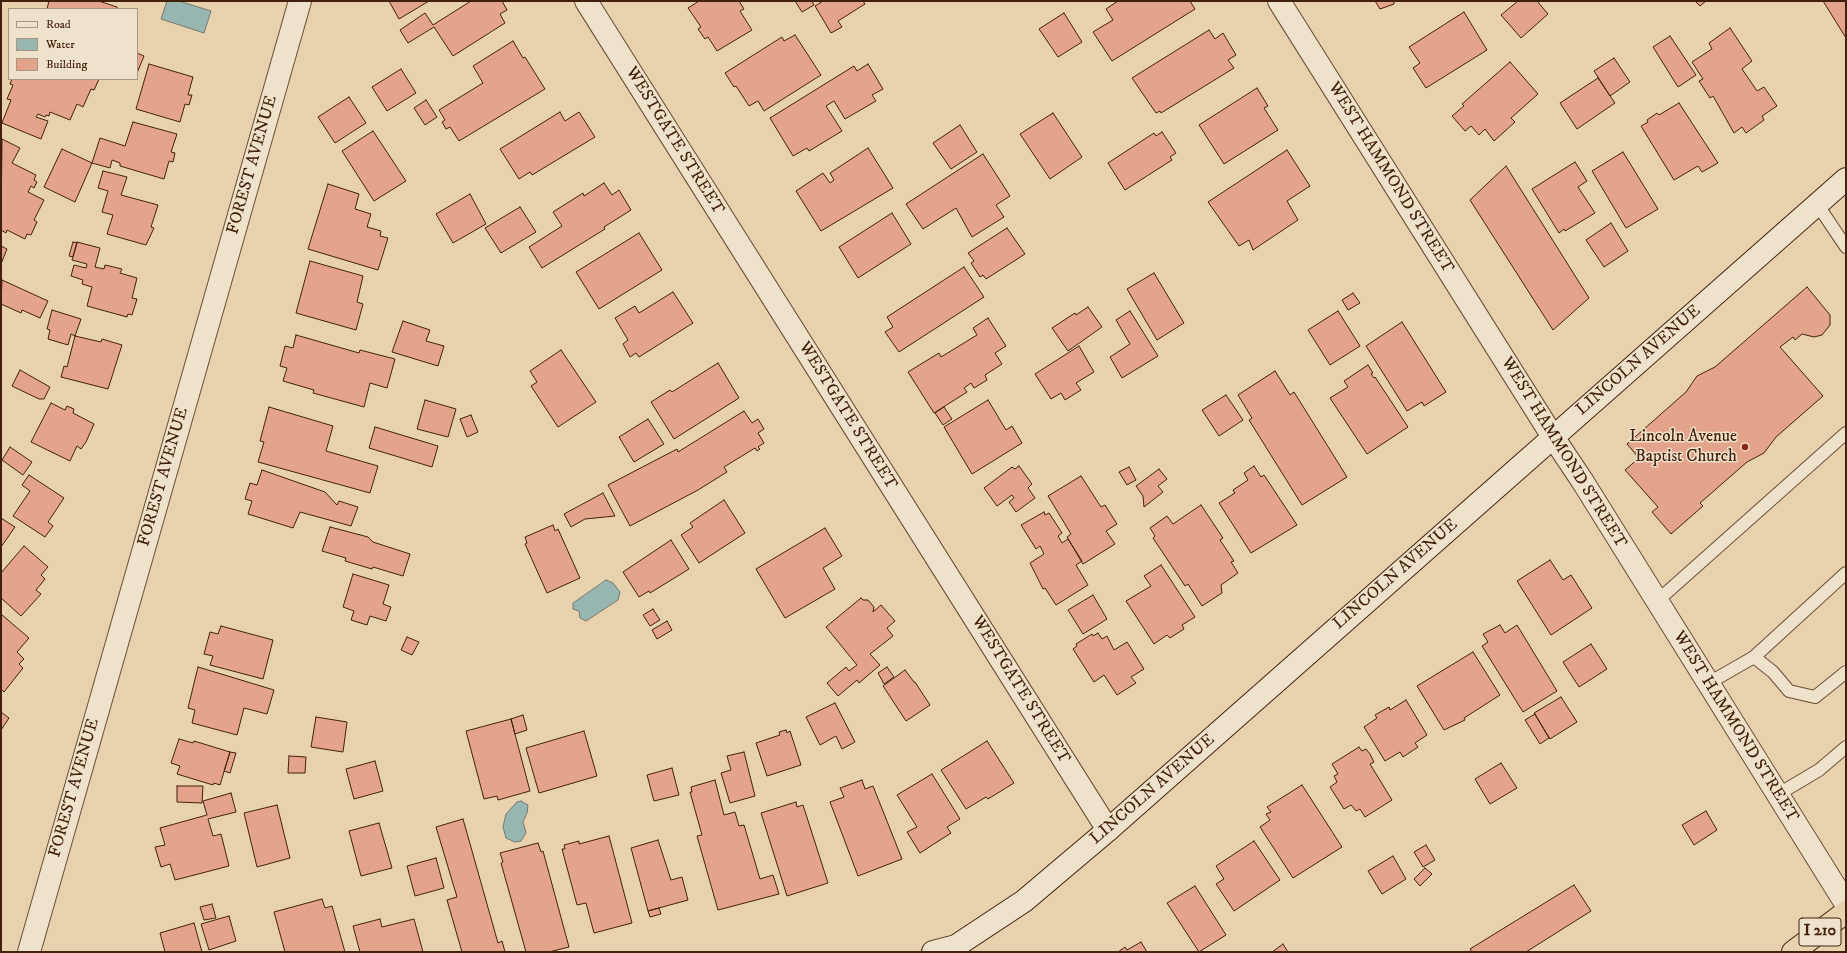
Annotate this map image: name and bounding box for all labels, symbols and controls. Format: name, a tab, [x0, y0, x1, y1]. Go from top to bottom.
legend	[8, 8, 138, 80]
text: Road	[46, 17, 71, 32]
text: Water	[46, 37, 75, 52]
text: Building	[46, 57, 87, 72]
street label: WESTGATE STREET	[620, 63, 728, 219]
street label: WEST HAMMOND STREET	[1323, 79, 1457, 277]
street label: FOREST AVENUE	[223, 93, 283, 237]
street label: LINCOLN AVENUE	[1573, 301, 1705, 421]
street label: WESTGATE STREET	[793, 338, 901, 494]
street label: WEST HAMMOND STREET	[1496, 354, 1630, 552]
street label: FOREST AVENUE	[134, 405, 194, 549]
place label: Lincoln Avenue Baptist Church	[1629, 427, 1737, 467]
marker: Lincoln Avenue Baptist Church	[1740, 442, 1750, 452]
street label: LINCOLN AVENUE	[1330, 515, 1462, 635]
street label: WESTGATE STREET	[966, 612, 1074, 768]
street label: WEST HAMMOND STREET	[1668, 628, 1802, 826]
street label: FOREST AVENUE	[45, 716, 105, 860]
street label: LINCOLN AVENUE	[1087, 730, 1219, 850]
road number: I 210	[1799, 918, 1841, 946]

